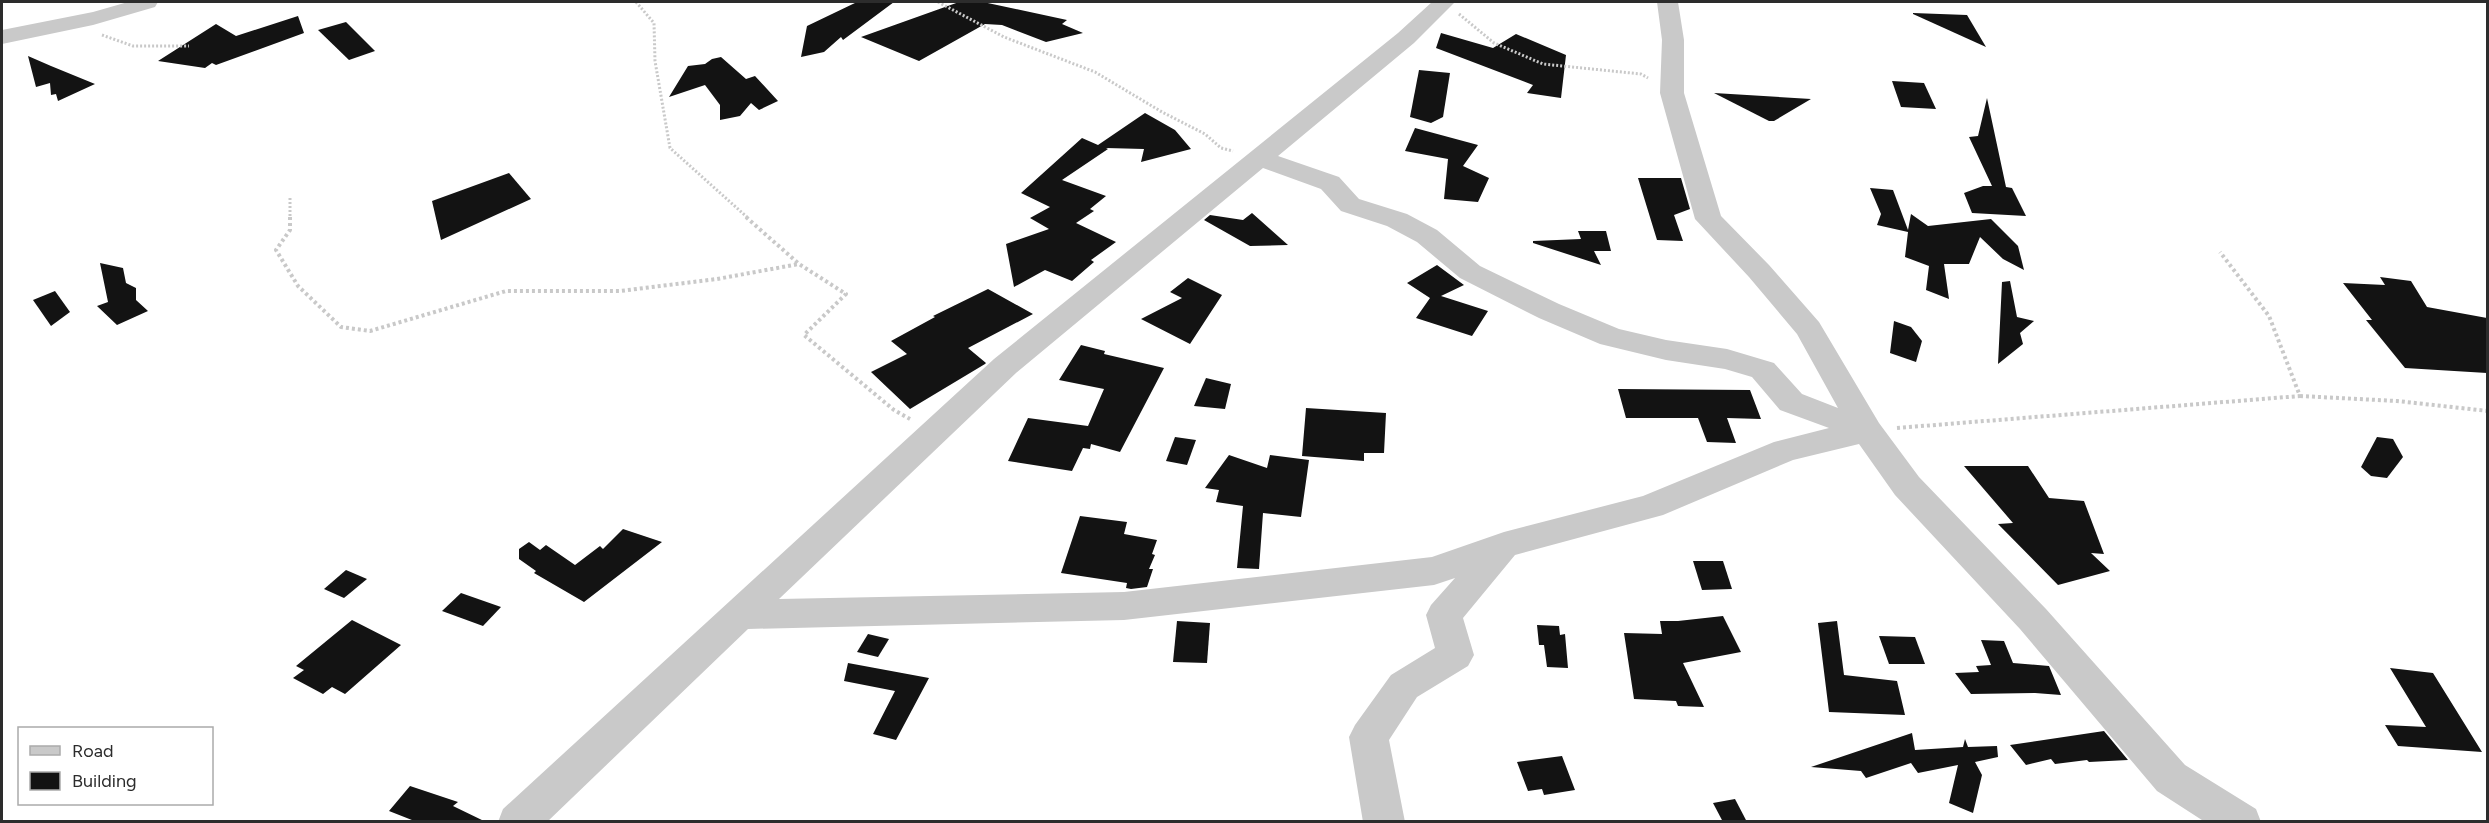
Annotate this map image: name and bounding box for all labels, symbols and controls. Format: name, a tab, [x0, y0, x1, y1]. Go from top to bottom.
legend	[18, 727, 213, 805]
text: Road	[72, 740, 113, 762]
text: Building	[72, 770, 137, 792]

